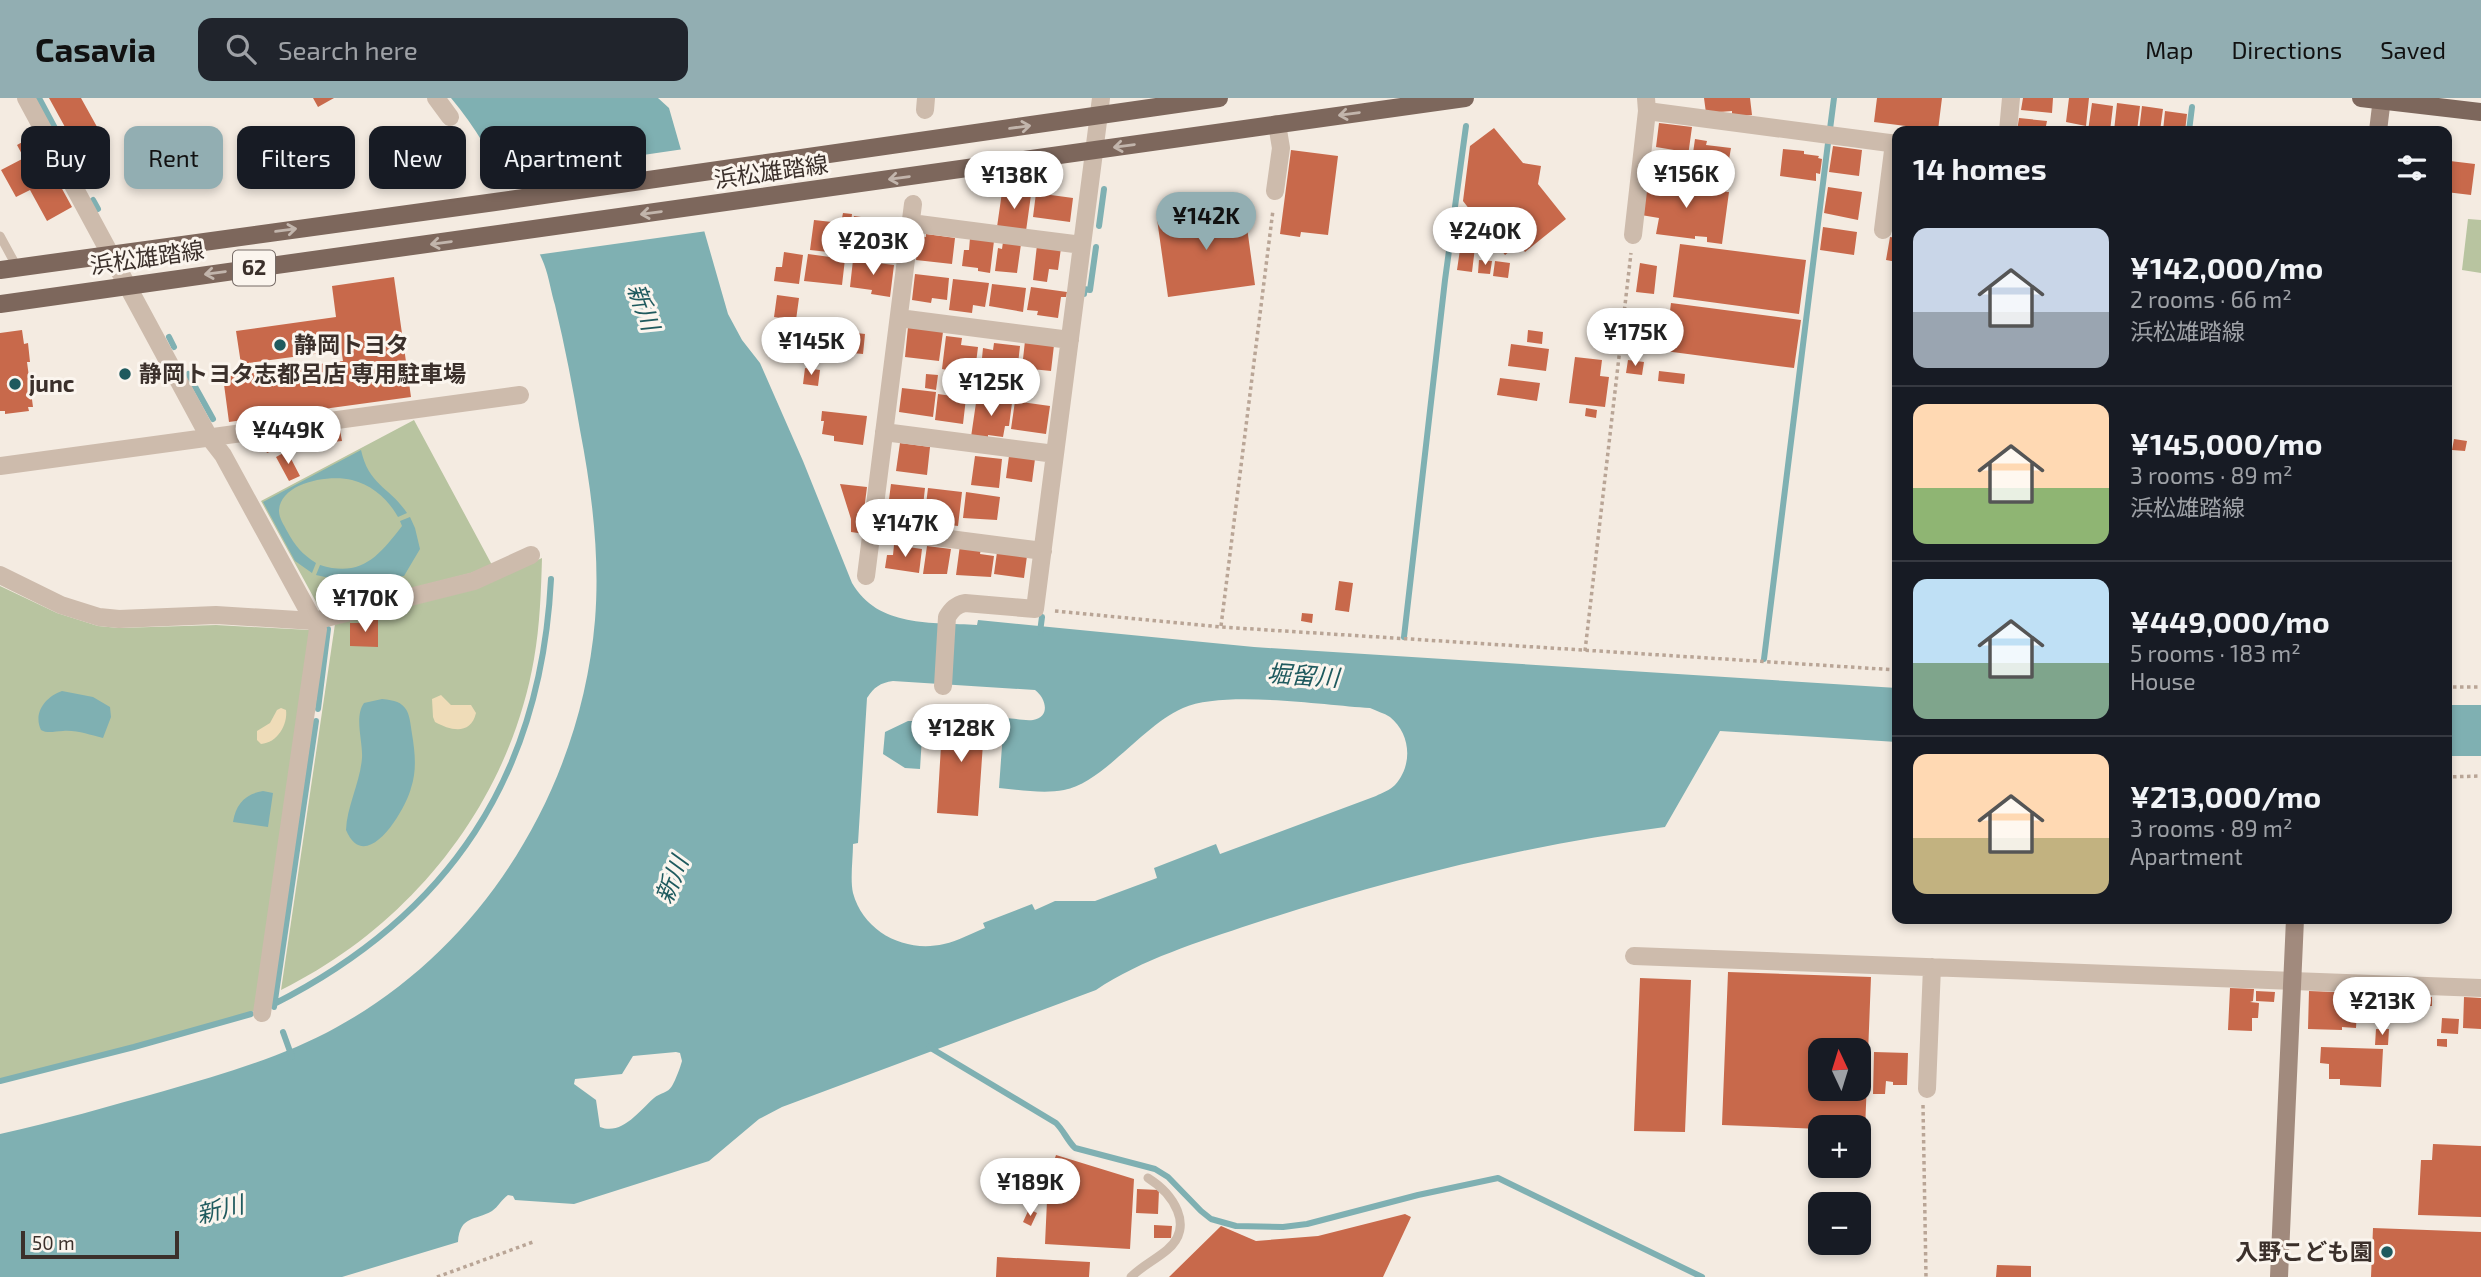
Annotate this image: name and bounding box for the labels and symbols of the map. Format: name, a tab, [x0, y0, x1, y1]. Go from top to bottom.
one-way arrow	[1338, 108, 1361, 121]
one-way arrow	[1008, 120, 1031, 133]
one-way arrow	[1113, 140, 1136, 153]
street label: 浜松雄踏線	[712, 149, 830, 193]
pin: ¥156K	[1637, 150, 1735, 210]
pin: ¥138K	[965, 152, 1063, 211]
one-way arrow	[888, 172, 910, 185]
pin: ¥142K	[1157, 192, 1255, 252]
one-way arrow	[641, 207, 663, 220]
pin: ¥240K	[1436, 208, 1534, 267]
pin: ¥203K	[824, 218, 922, 277]
one-way arrow	[274, 223, 297, 236]
street label: 浜松雄踏線	[88, 235, 206, 279]
one-way arrow	[430, 236, 453, 249]
road number: 62	[233, 250, 275, 286]
one-way arrow	[204, 267, 227, 280]
water label: 新川	[623, 279, 667, 337]
pin: ¥175K	[1586, 308, 1684, 368]
pin: ¥145K	[762, 317, 860, 377]
place label: 静岡トヨタ	[294, 330, 409, 358]
marker: 静岡トヨタ	[272, 337, 288, 353]
pin: ¥125K	[942, 358, 1040, 418]
place label: 静岡トヨタ志都呂店 専用駐車場	[139, 359, 466, 387]
marker: 静岡トヨタ志都呂店 専用駐車場	[117, 366, 133, 382]
place label: junc	[29, 369, 75, 397]
marker: junc	[7, 376, 23, 392]
pin: ¥449K	[239, 406, 337, 466]
pin: ¥147K	[856, 500, 954, 559]
pin: ¥170K	[316, 574, 414, 634]
water label: 堀留川	[1266, 658, 1343, 692]
pin: ¥128K	[912, 704, 1010, 764]
water label: 新川	[648, 849, 694, 907]
pin: ¥213K	[2333, 978, 2431, 1037]
north arrow	[1808, 1038, 1871, 1101]
pin: ¥189K	[981, 1158, 1079, 1218]
water label: 新川	[193, 1188, 249, 1228]
scale bar	[21, 1228, 178, 1260]
place label: 入野こども園	[2235, 1237, 2373, 1265]
marker: 入野こども園	[2379, 1244, 2395, 1260]

